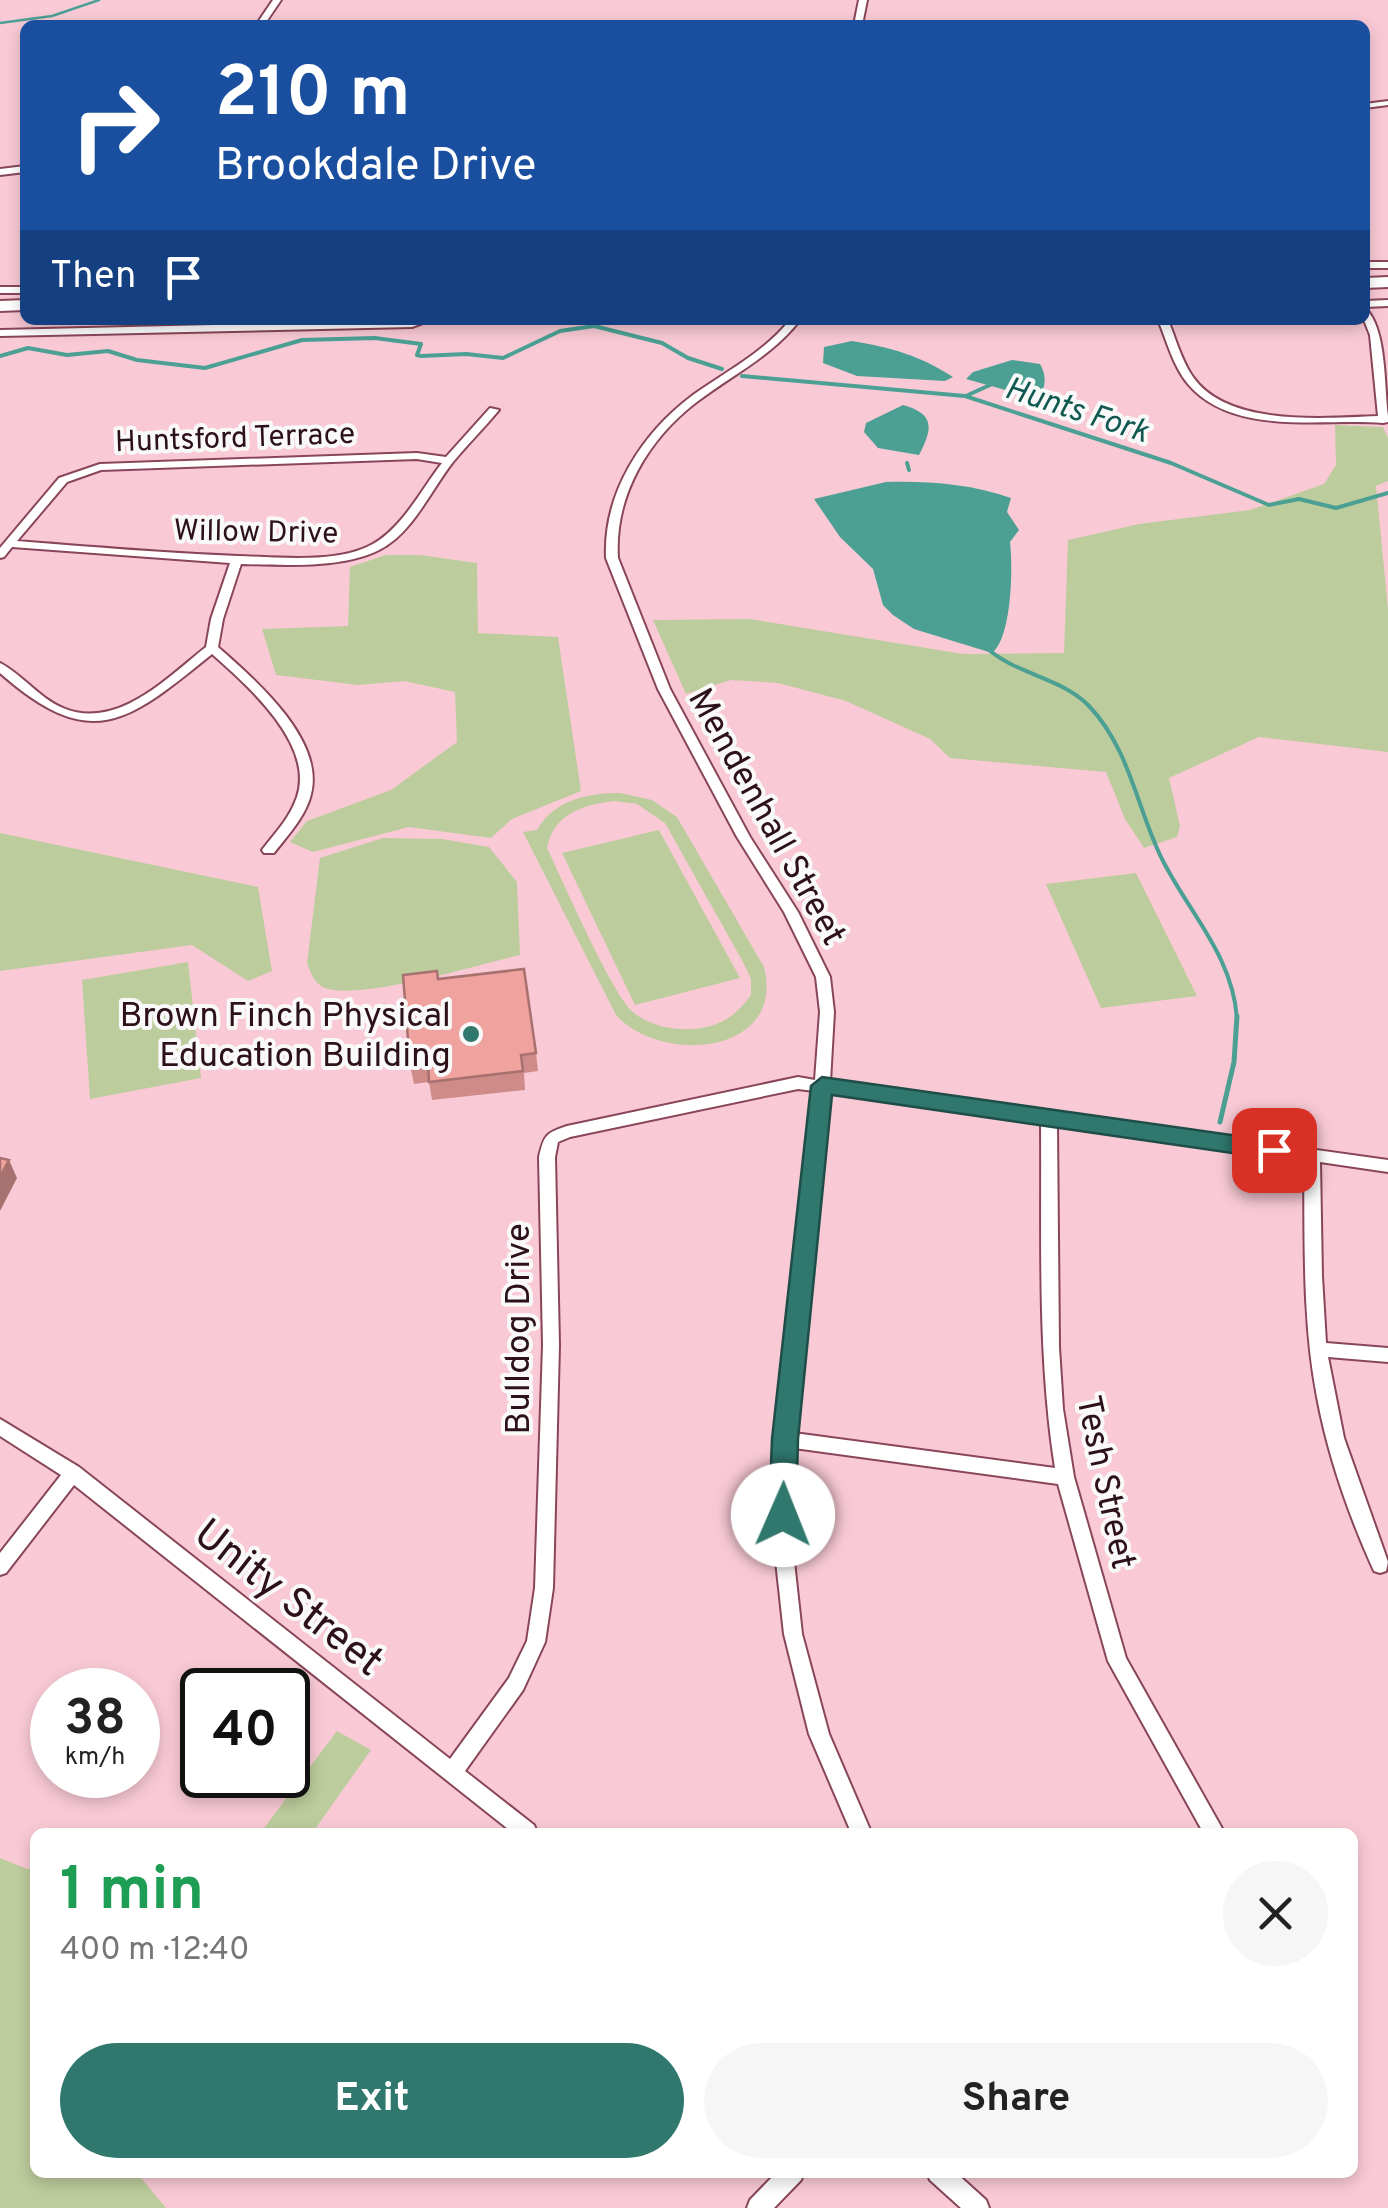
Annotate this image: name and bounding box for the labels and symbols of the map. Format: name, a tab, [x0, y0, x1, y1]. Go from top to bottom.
water label: Hunts Fork	[999, 370, 1154, 454]
street label: Huntsford Terrace	[114, 417, 356, 462]
street label: Willow Drive	[173, 514, 339, 553]
street label: Mendenhall Street	[676, 681, 854, 954]
place label: Brown Finch Physical Education Building	[119, 995, 451, 1079]
marker: Brown Finch Physical Education Building	[460, 1023, 482, 1045]
pin	[1232, 1108, 1317, 1193]
street label: Bulldog Drive	[498, 1223, 542, 1435]
street label: Tesh Street	[1064, 1392, 1144, 1573]
position arrow	[731, 1463, 835, 1567]
street label: Unity Street	[182, 1509, 393, 1690]
speed limit sign: 40	[180, 1668, 310, 1798]

